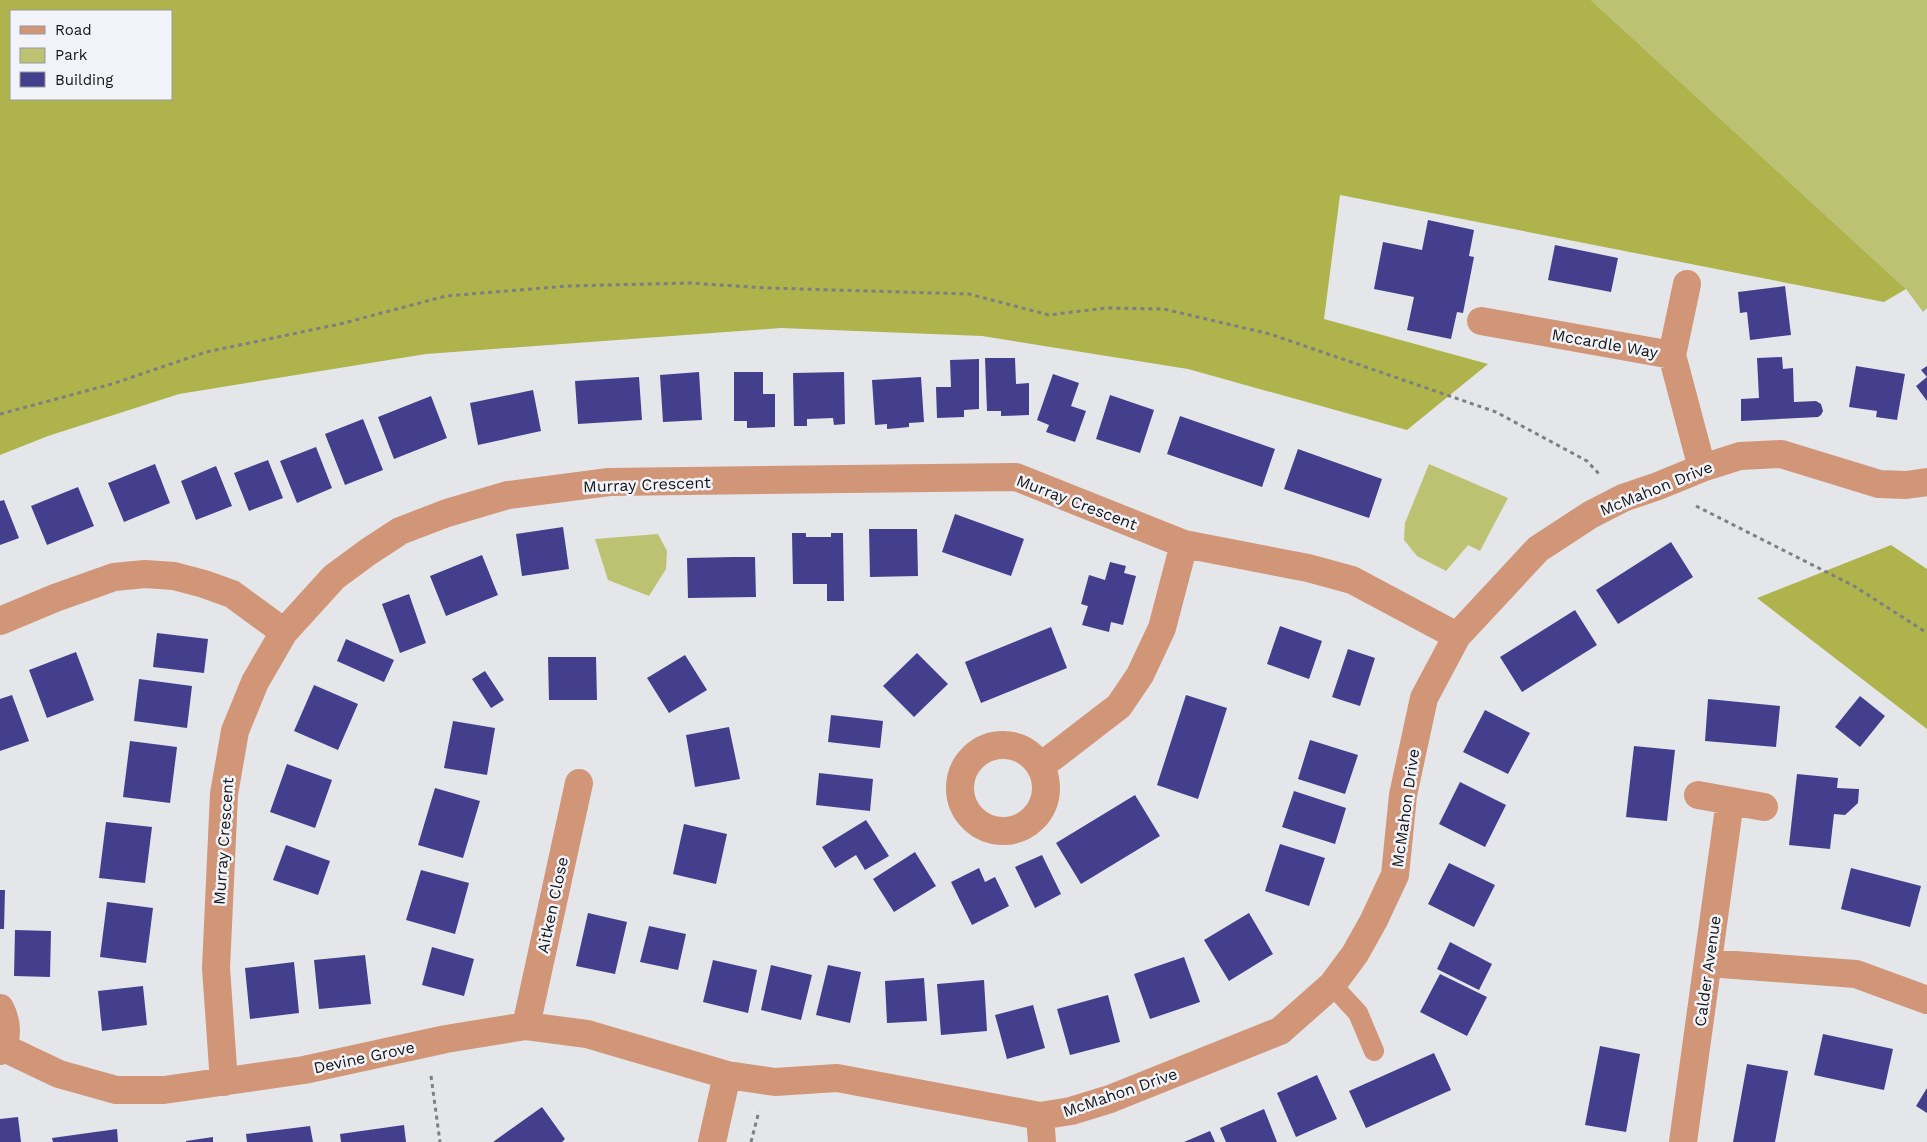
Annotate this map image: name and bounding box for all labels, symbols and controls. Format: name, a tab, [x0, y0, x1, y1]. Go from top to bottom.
legend	[10, 10, 172, 100]
text: Road	[55, 21, 92, 39]
text: Park	[55, 46, 88, 64]
text: Building	[55, 71, 113, 89]
street label: Mccardle Way	[1550, 325, 1660, 362]
street label: McMahon Drive	[1597, 457, 1715, 520]
street label: Murray Crescent	[1014, 471, 1140, 534]
street label: Murray Crescent	[583, 473, 711, 496]
street label: McMahon Drive	[1388, 747, 1423, 869]
street label: Murray Crescent	[210, 776, 237, 905]
street label: Aitken Close	[533, 855, 572, 955]
street label: Calder Avenue	[1690, 914, 1725, 1028]
street label: Devine Grove	[312, 1038, 416, 1077]
street label: McMahon Drive	[1060, 1064, 1180, 1121]

